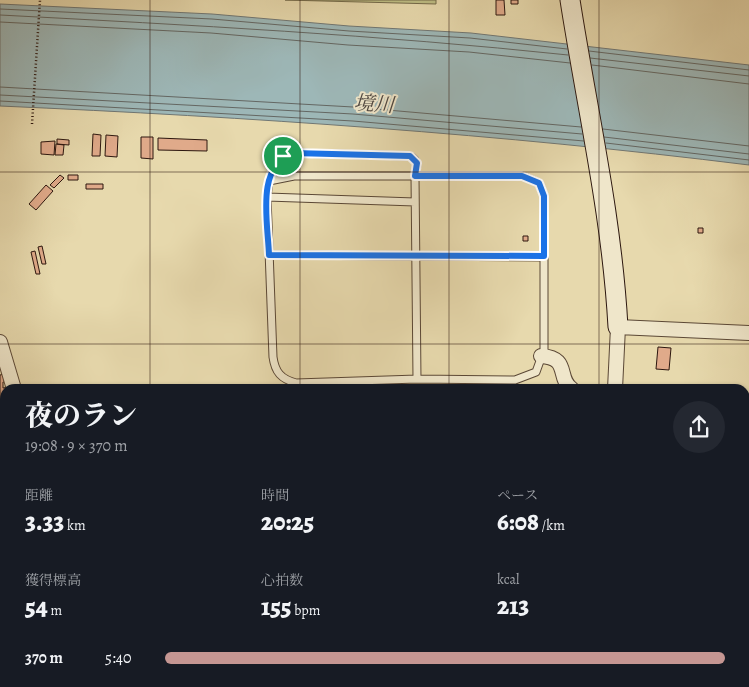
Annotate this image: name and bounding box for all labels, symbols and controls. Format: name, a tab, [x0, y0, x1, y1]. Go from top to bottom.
water label: 境川	[353, 89, 397, 119]
pin	[262, 135, 304, 177]
icon: arrive	[269, 142, 297, 170]
text: 夜のラン	[25, 397, 137, 435]
button: share	[673, 401, 725, 453]
text: 19:08 · 9 × 370 m	[25, 435, 127, 457]
text: 距離	[25, 486, 53, 505]
text: 時間	[261, 486, 289, 505]
text: ペース	[497, 486, 538, 505]
text: 3.33	[25, 505, 64, 539]
text: 20:25	[261, 505, 314, 539]
text: 6:08	[497, 505, 539, 539]
text: km	[64, 516, 86, 535]
text: /km	[539, 516, 565, 535]
text: kcal	[497, 570, 519, 589]
text: 獲得標高	[25, 571, 81, 590]
text: 心拍数	[261, 571, 303, 590]
text: 213	[497, 589, 529, 623]
text: 54	[25, 590, 48, 624]
text: 155	[261, 590, 291, 624]
text: m	[48, 601, 62, 620]
text: bpm	[291, 601, 320, 620]
text: 370 m	[25, 647, 63, 669]
text: 5:40	[105, 647, 131, 669]

